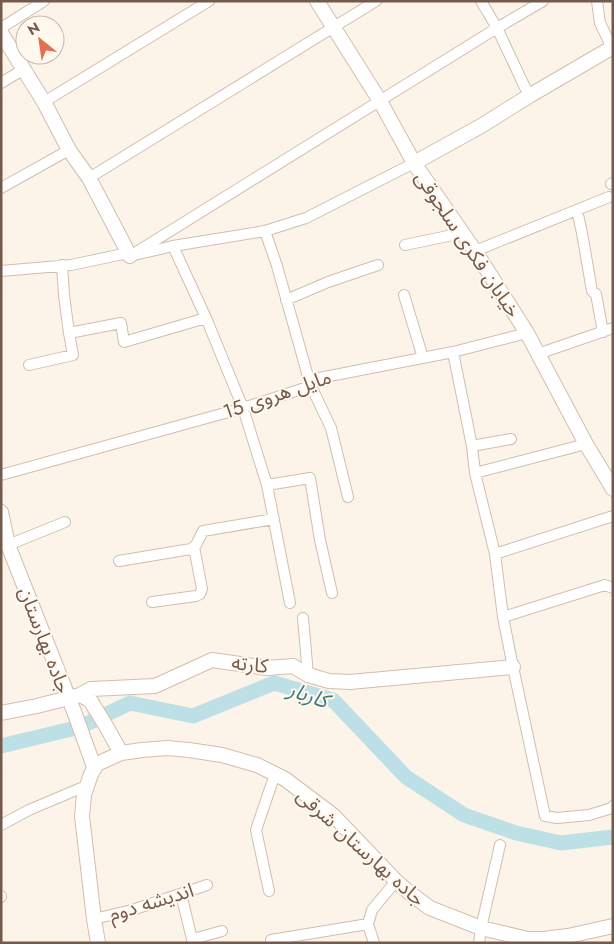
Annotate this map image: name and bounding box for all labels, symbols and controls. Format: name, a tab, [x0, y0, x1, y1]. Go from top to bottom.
north arrow	[15, 15, 65, 65]
text: N	[24, 17, 43, 40]
street label: خیابان فکری سلجوقی	[408, 165, 528, 324]
street label: مایل هروی 15	[219, 362, 335, 427]
street label: جاده بهارستان	[11, 583, 78, 698]
street label: کارته	[230, 648, 270, 681]
water label: کاربار	[282, 673, 337, 717]
street label: جاده بهارستان شرقی	[290, 782, 432, 913]
street label: اندیشه دوم	[105, 876, 197, 929]

